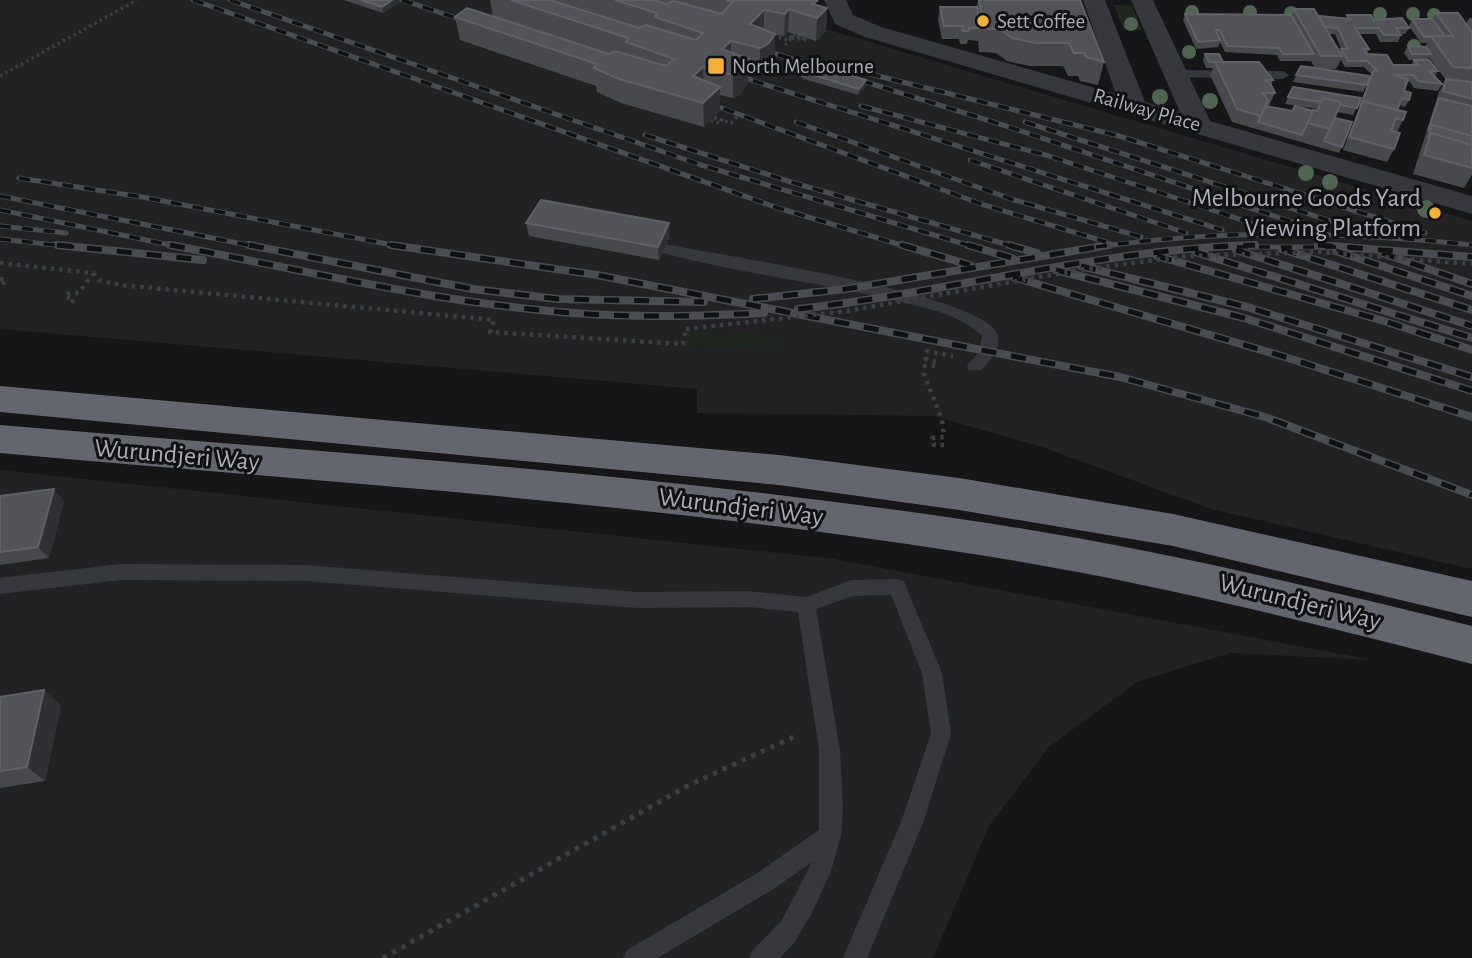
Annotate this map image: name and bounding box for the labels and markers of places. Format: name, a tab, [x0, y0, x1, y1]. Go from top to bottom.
place label: Sett Coffee	[997, 11, 1085, 32]
marker: Sett Coffee	[975, 13, 991, 29]
marker: North Melbourne	[706, 56, 726, 76]
place label: North Melbourne	[732, 56, 874, 77]
place label: Melbourne Goods Yard Viewing Platform	[1192, 185, 1421, 241]
marker: Melbourne Goods Yard Viewing Platform	[1427, 205, 1443, 221]

